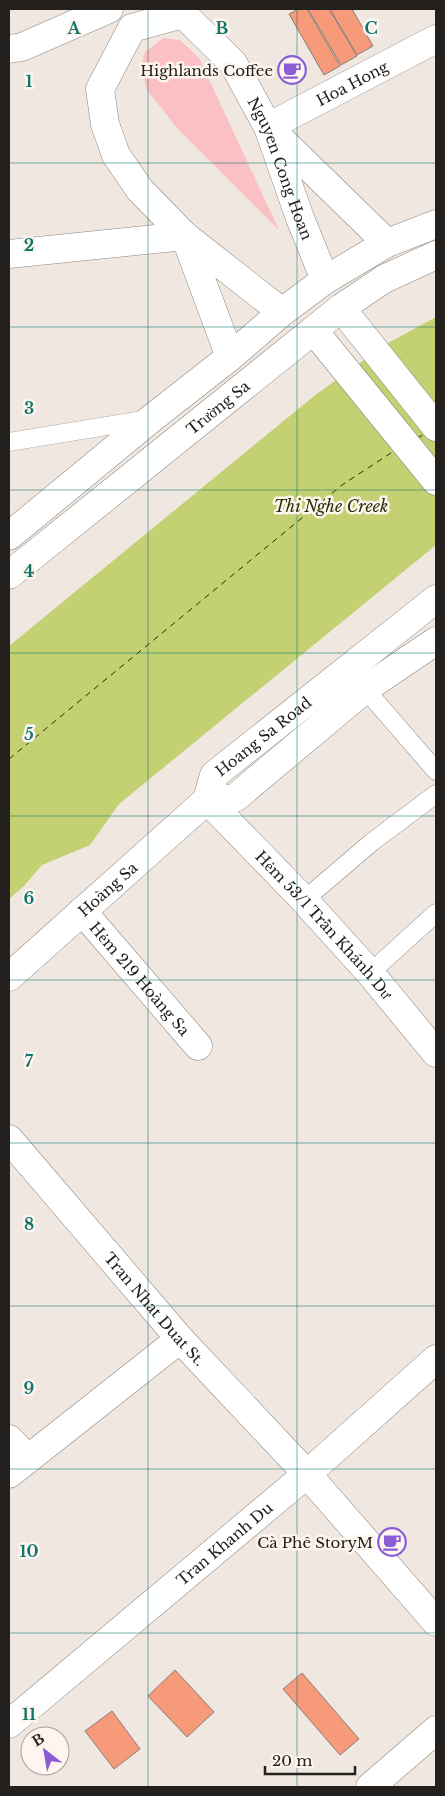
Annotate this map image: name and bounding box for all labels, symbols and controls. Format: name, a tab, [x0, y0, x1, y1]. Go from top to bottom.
text: A	[67, 18, 82, 38]
text: B	[216, 18, 229, 38]
text: C	[364, 18, 378, 38]
cafe icon: Highlands Coffee	[277, 55, 307, 85]
street label: Hoa Hong	[313, 56, 392, 110]
place label: Highlands Coffee	[140, 61, 273, 80]
text: 1	[26, 71, 33, 91]
street label: Nguyen Cong Hoan	[244, 94, 317, 242]
text: 2	[24, 235, 34, 255]
street label: Trường Sa	[182, 375, 254, 438]
text: 3	[24, 398, 34, 418]
water label: Thi Nghe Creek	[274, 496, 388, 516]
text: 4	[24, 561, 34, 581]
street label: Hoang Sa Road	[211, 692, 315, 780]
text: 5	[24, 724, 34, 744]
street label: Hẻm 53/1 Trần Khánh Dư	[252, 846, 397, 1003]
street label: Hoàng Sa	[74, 857, 142, 920]
text: 6	[24, 888, 35, 908]
street label: Hẻm 219 Hoàng Sa	[86, 918, 195, 1040]
text: 7	[25, 1051, 34, 1071]
text: 8	[24, 1214, 34, 1234]
street label: Tran Nhat Duat St.	[101, 1248, 209, 1369]
text: 9	[24, 1378, 35, 1398]
street label: Tran Khanh Du	[172, 1498, 276, 1589]
cafe icon: Cà Phê StoryM	[377, 1527, 407, 1557]
place label: Cà Phê StoryM	[257, 1533, 373, 1552]
text: 10	[19, 1541, 39, 1561]
text: 11	[22, 1704, 36, 1724]
north arrow	[20, 1726, 70, 1776]
text: B	[29, 1729, 48, 1750]
scale bar	[265, 1744, 355, 1776]
text: 20 m	[272, 1751, 312, 1770]

